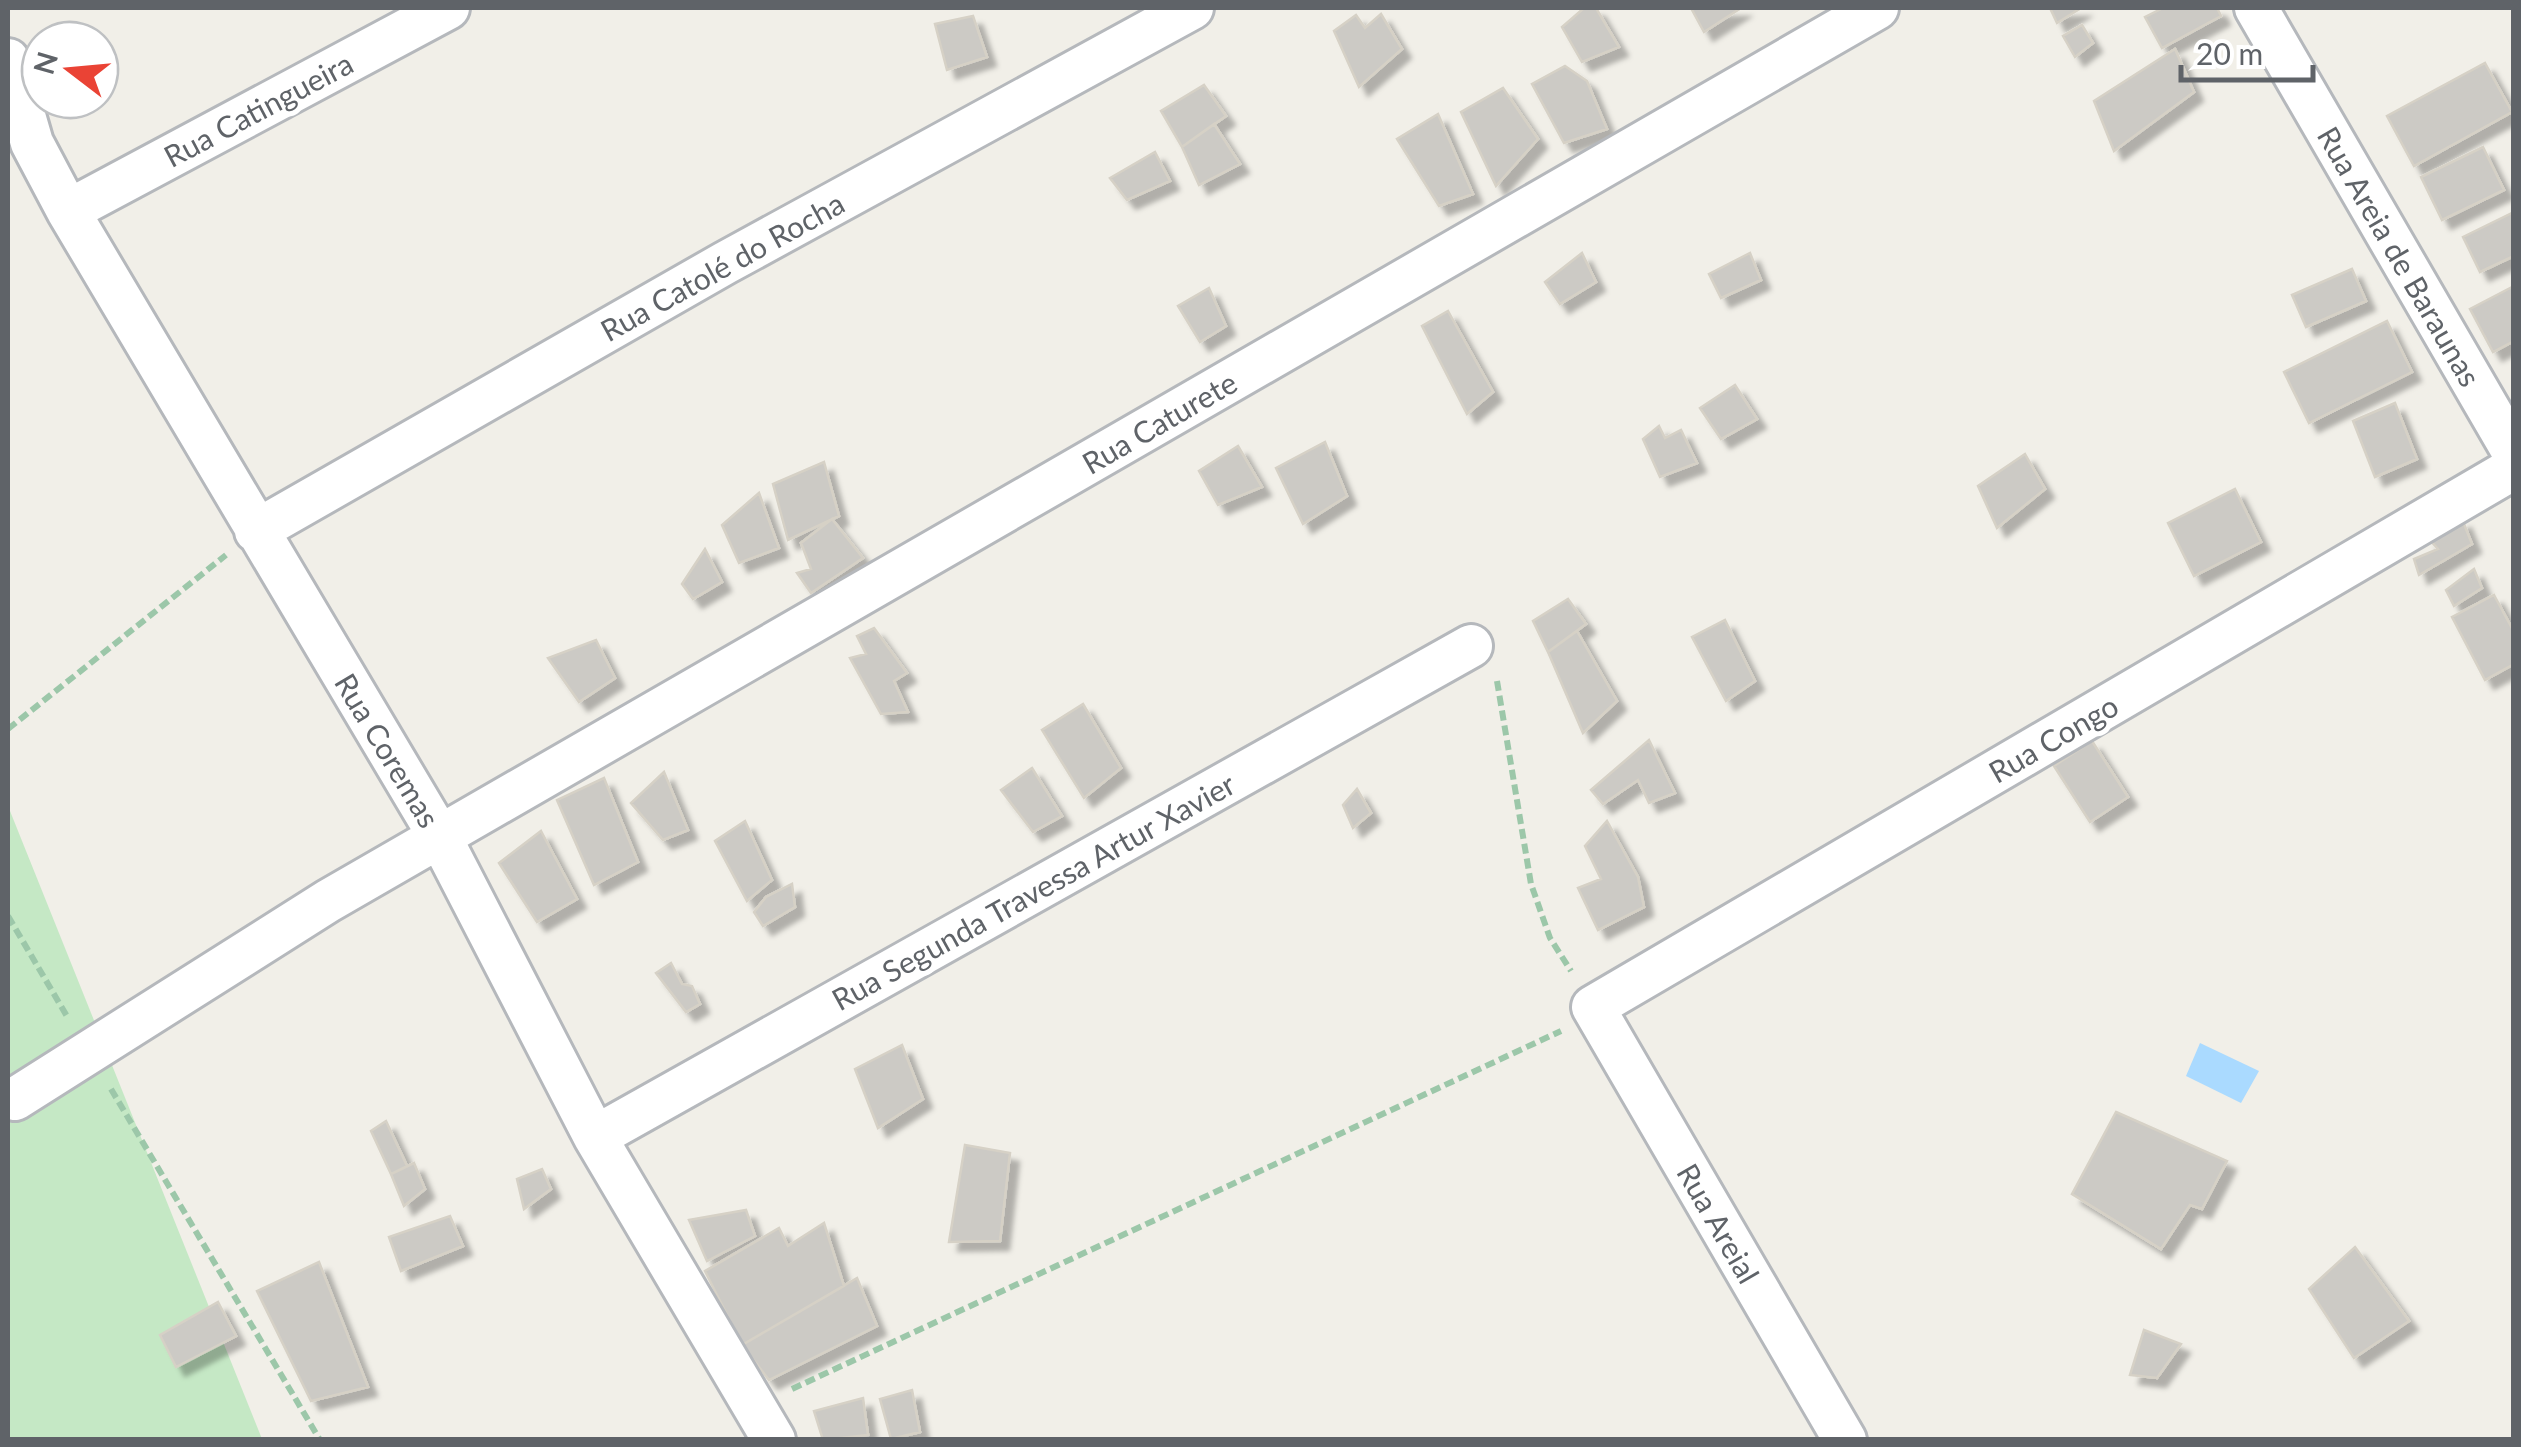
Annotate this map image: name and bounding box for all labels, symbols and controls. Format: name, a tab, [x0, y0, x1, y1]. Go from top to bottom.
north arrow	[20, 20, 120, 120]
scale bar	[2181, 20, 2314, 82]
text: 20 m	[2196, 35, 2263, 71]
street label: Rua Catingueira	[158, 44, 358, 174]
text: N	[26, 48, 64, 78]
street label: Rua Areia de Baraunas	[2311, 120, 2489, 392]
street label: Rua Catolé do Rocha	[594, 184, 850, 348]
street label: Rua Caturete	[1075, 363, 1243, 481]
street label: Rua Coremas	[328, 667, 448, 833]
street label: Rua Congo	[1982, 687, 2124, 789]
street label: Rua Segunda Travessa Artur Xavier	[825, 765, 1241, 1017]
street label: Rua Areial	[1670, 1157, 1768, 1289]

